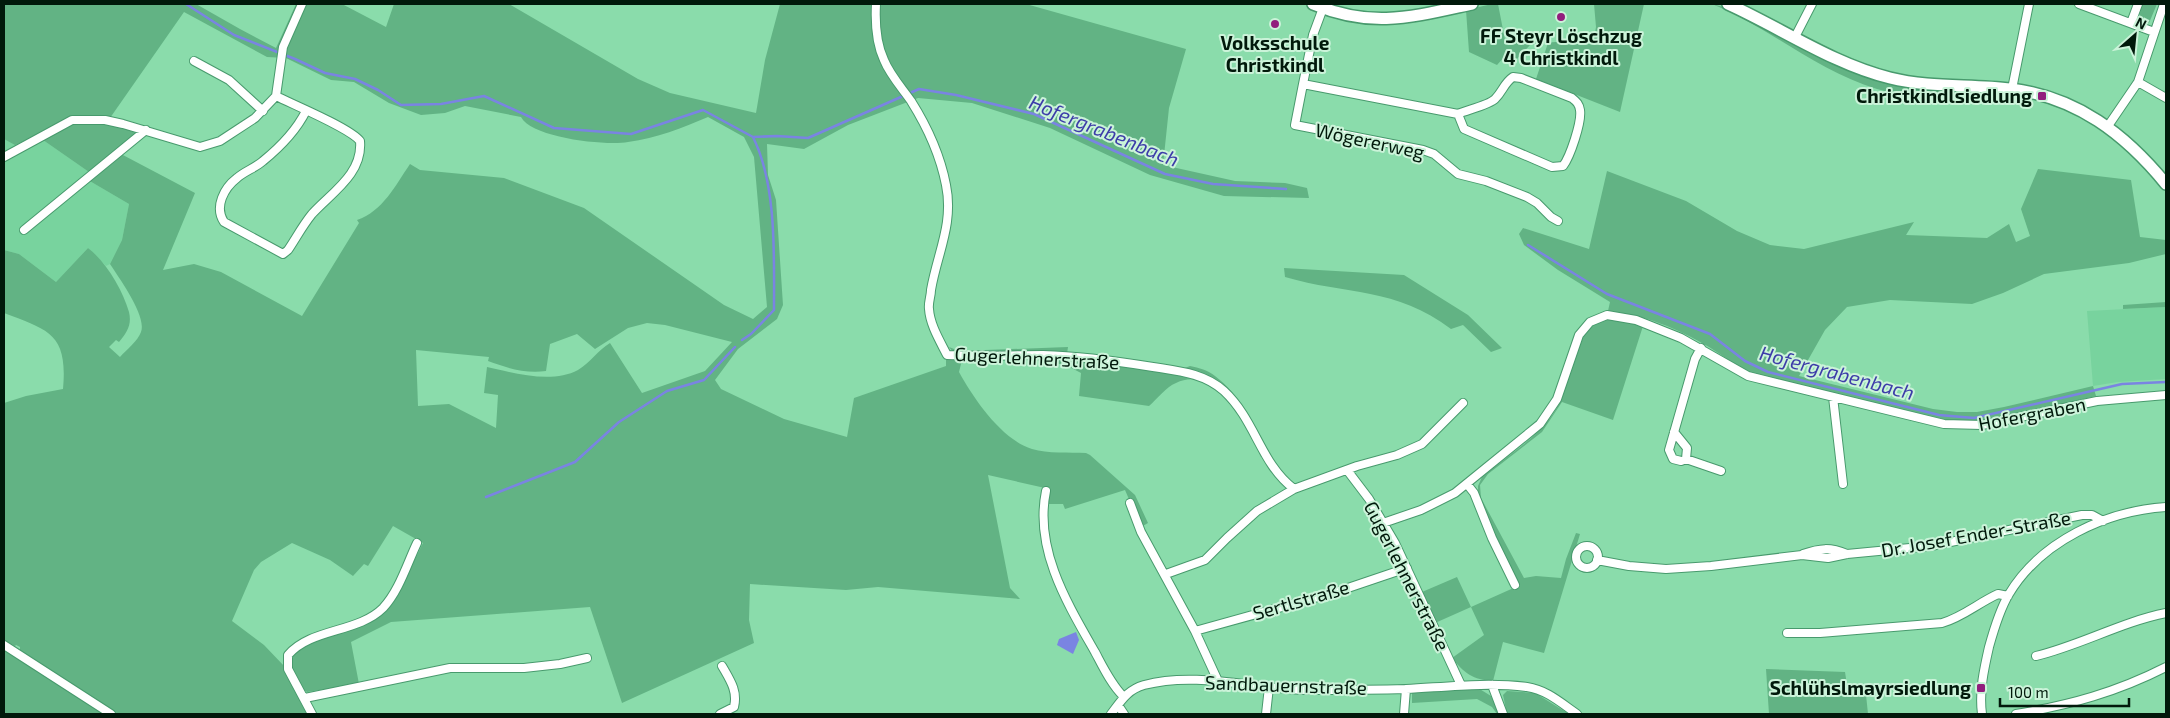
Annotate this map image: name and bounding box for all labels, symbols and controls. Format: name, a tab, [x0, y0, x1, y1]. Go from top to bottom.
north arrow	[2110, 10, 2160, 60]
marker: FF Steyr Löschzug 4 Christkindl	[1555, 11, 1567, 23]
text: N	[2133, 13, 2149, 33]
marker: Volksschule Christkindl	[1269, 18, 1281, 30]
place label: FF Steyr Löschzug 4 Christkindl	[1480, 24, 1642, 69]
place label: Volksschule Christkindl	[1221, 31, 1330, 76]
place label: Christkindlsiedlung	[1856, 84, 2032, 107]
water label: Hofergrabenbach	[1026, 89, 1183, 171]
marker: Christkindlsiedlung	[2036, 90, 2048, 102]
street label: Wögererweg	[1314, 118, 1427, 163]
water label: Hofergrabenbach	[1757, 340, 1917, 404]
street label: Gugerlehnerstraße	[954, 342, 1120, 373]
street label: Hofergraben	[1976, 392, 2088, 435]
street label: Gugerlehnerstraße	[1360, 497, 1455, 654]
street label: Dr. Josef Ender-Straße	[1879, 505, 2073, 562]
street label: Sertlstraße	[1250, 575, 1352, 624]
street label: Sandbauernstraße	[1205, 670, 1367, 699]
place label: Schlühslmayrsiedlung	[1770, 676, 1971, 700]
scale bar	[2000, 676, 2129, 708]
marker: Schlühslmayrsiedlung	[1975, 682, 1987, 694]
text: 100 m	[2008, 683, 2049, 701]

